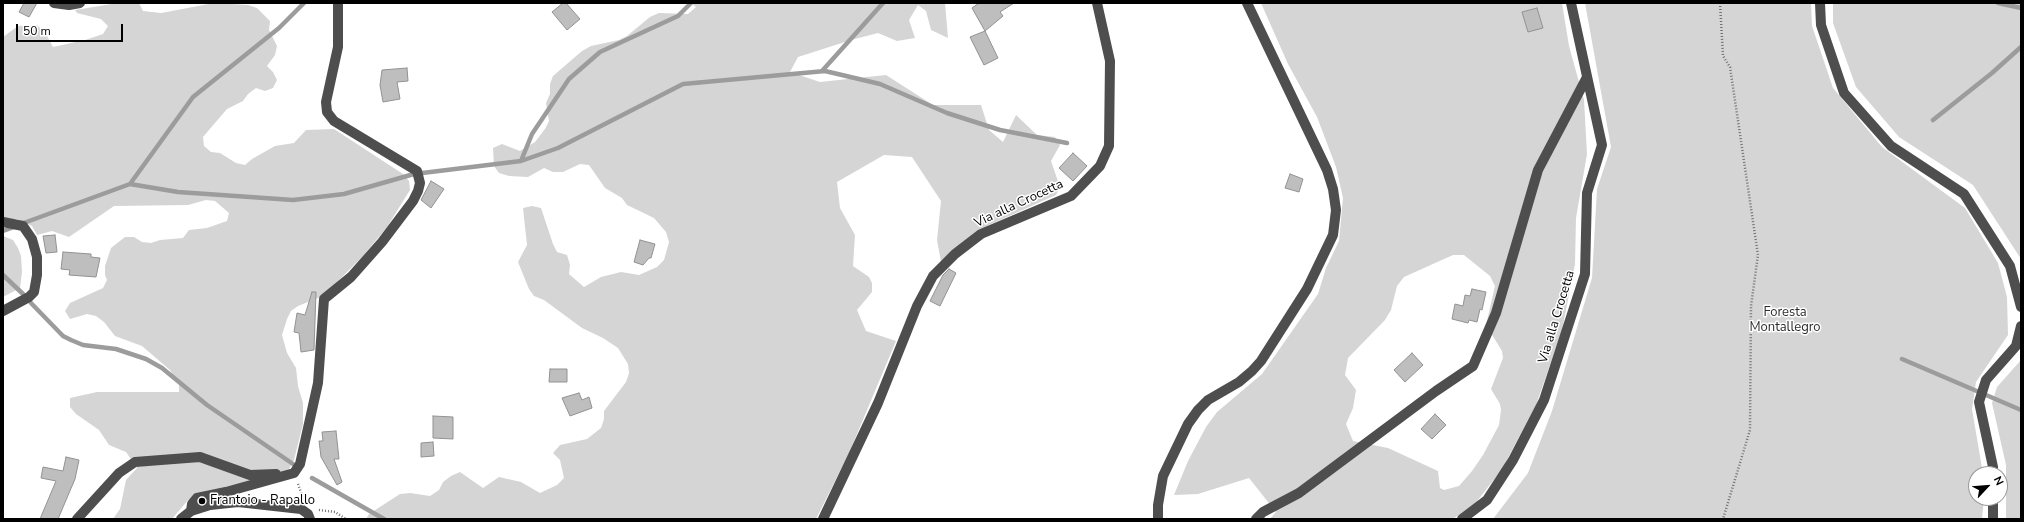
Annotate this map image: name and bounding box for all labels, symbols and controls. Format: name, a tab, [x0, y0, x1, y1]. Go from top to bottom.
scale bar	[18, 16, 125, 42]
text: 50 m	[23, 23, 51, 39]
street label: Via alla Crocetta	[972, 177, 1066, 231]
street label: Via alla Crocetta	[1535, 269, 1579, 365]
park label: Foresta Montallegro	[1749, 305, 1821, 336]
north arrow	[1968, 466, 2008, 506]
text: N	[1990, 474, 2007, 488]
place label: Frantoio - Rapallo	[210, 493, 315, 509]
marker: Frantoio - Rapallo	[197, 496, 207, 506]

